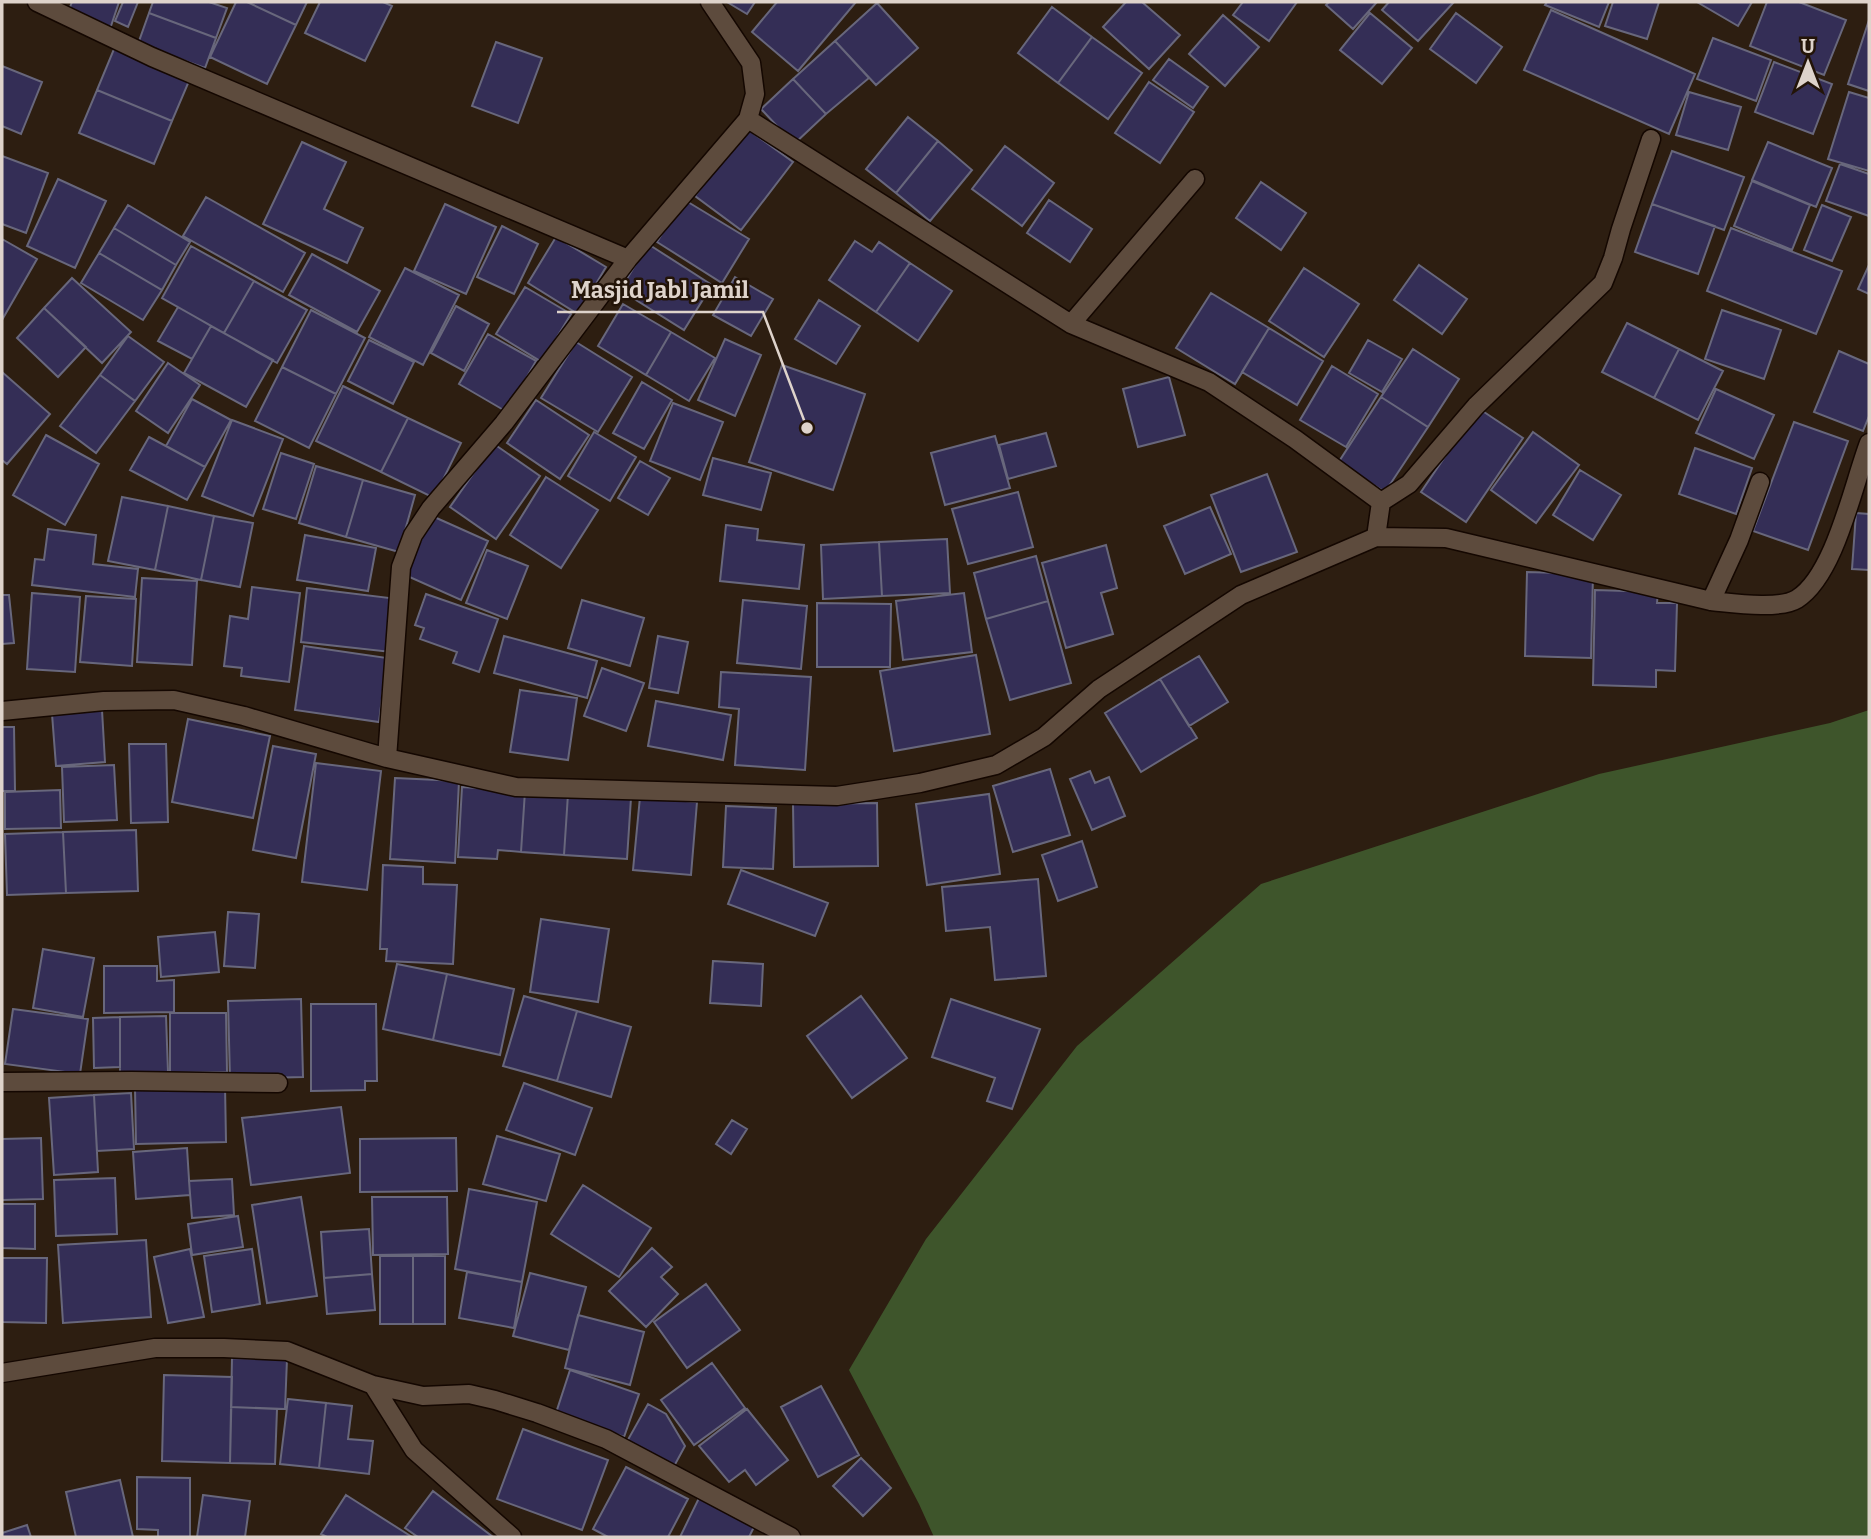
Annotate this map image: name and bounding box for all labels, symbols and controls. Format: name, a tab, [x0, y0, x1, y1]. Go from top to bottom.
north arrow	[1773, 28, 1843, 98]
text: U	[1801, 35, 1815, 58]
callout: Masjid Jabl Jamil	[557, 268, 763, 312]
text: Masjid Jabl Jamil	[571, 276, 749, 304]

